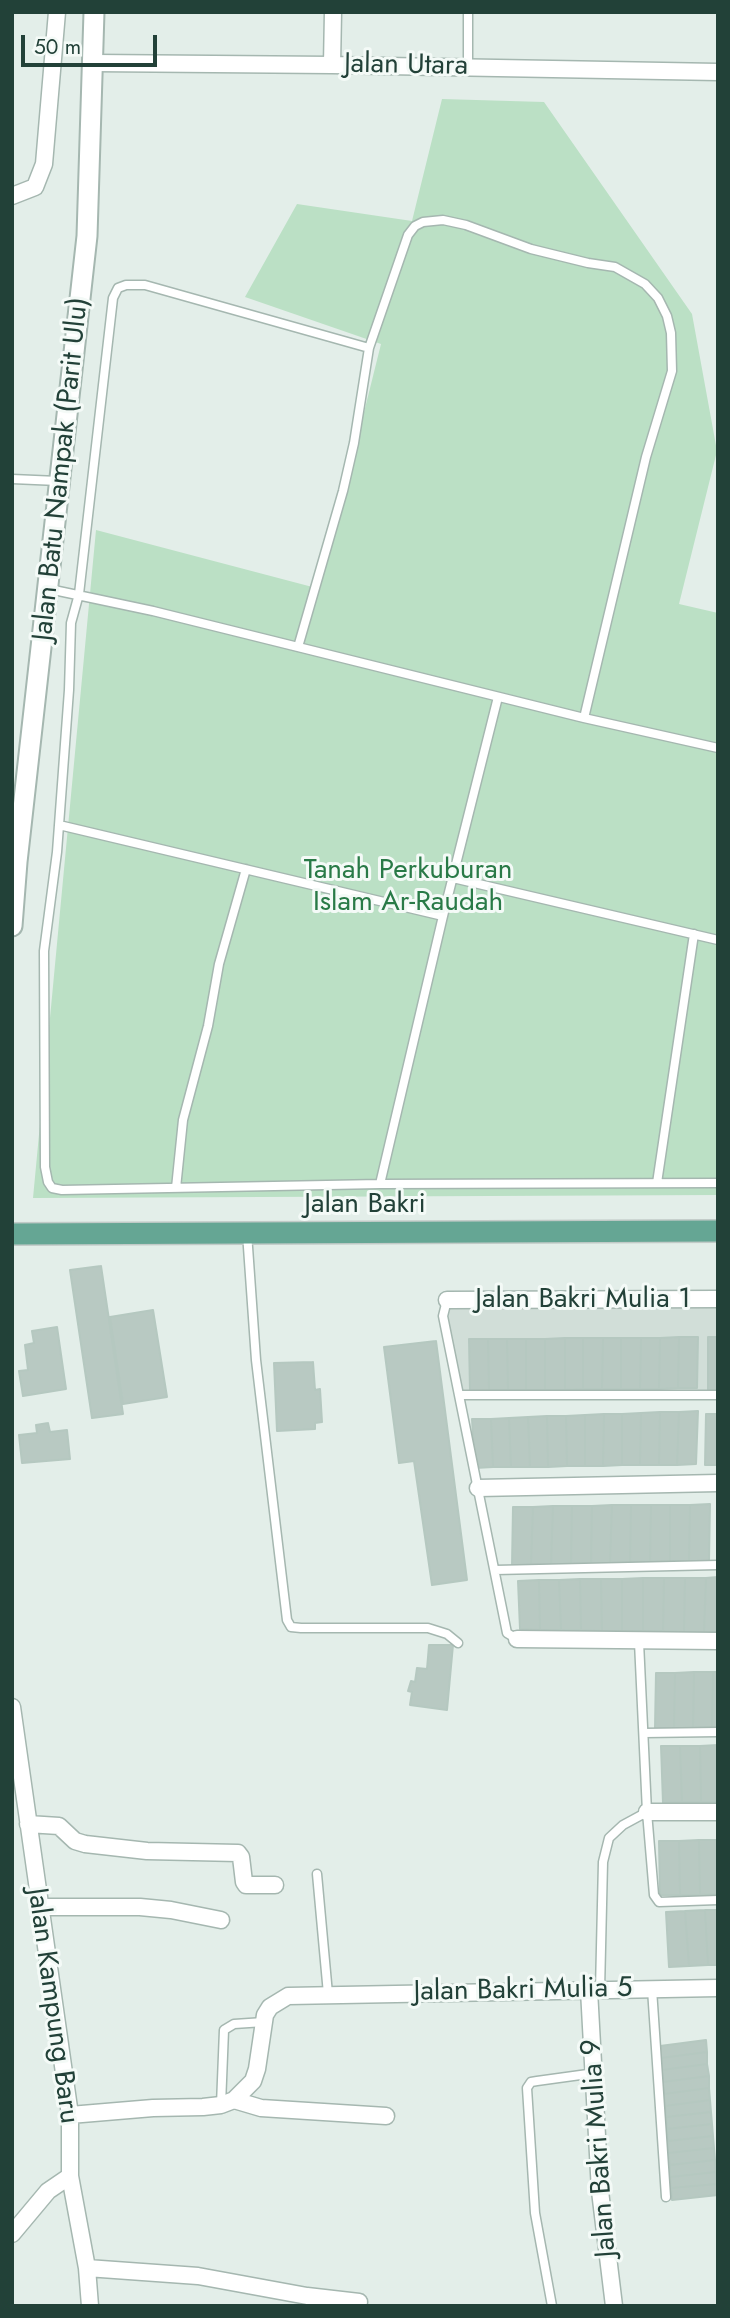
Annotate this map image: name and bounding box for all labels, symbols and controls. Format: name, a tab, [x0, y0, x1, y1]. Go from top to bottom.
scale bar	[24, 21, 161, 65]
text: 50 m	[34, 32, 81, 62]
street label: Jalan Utara	[344, 48, 468, 84]
street label: Jalan Batu Nampak (Parit Ulu)	[27, 296, 97, 642]
park label: Tanah Perkuburan Islam Ar-Raudah	[304, 854, 512, 920]
street label: Jalan Bakri	[304, 1188, 426, 1222]
street label: Jalan Bakri Mulia 1	[475, 1283, 691, 1317]
street label: Jalan Kampung Baru	[19, 1886, 85, 2126]
street label: Jalan Bakri Mulia 5	[413, 1972, 633, 2010]
street label: Jalan Bakri Mulia 9	[576, 2038, 624, 2258]

